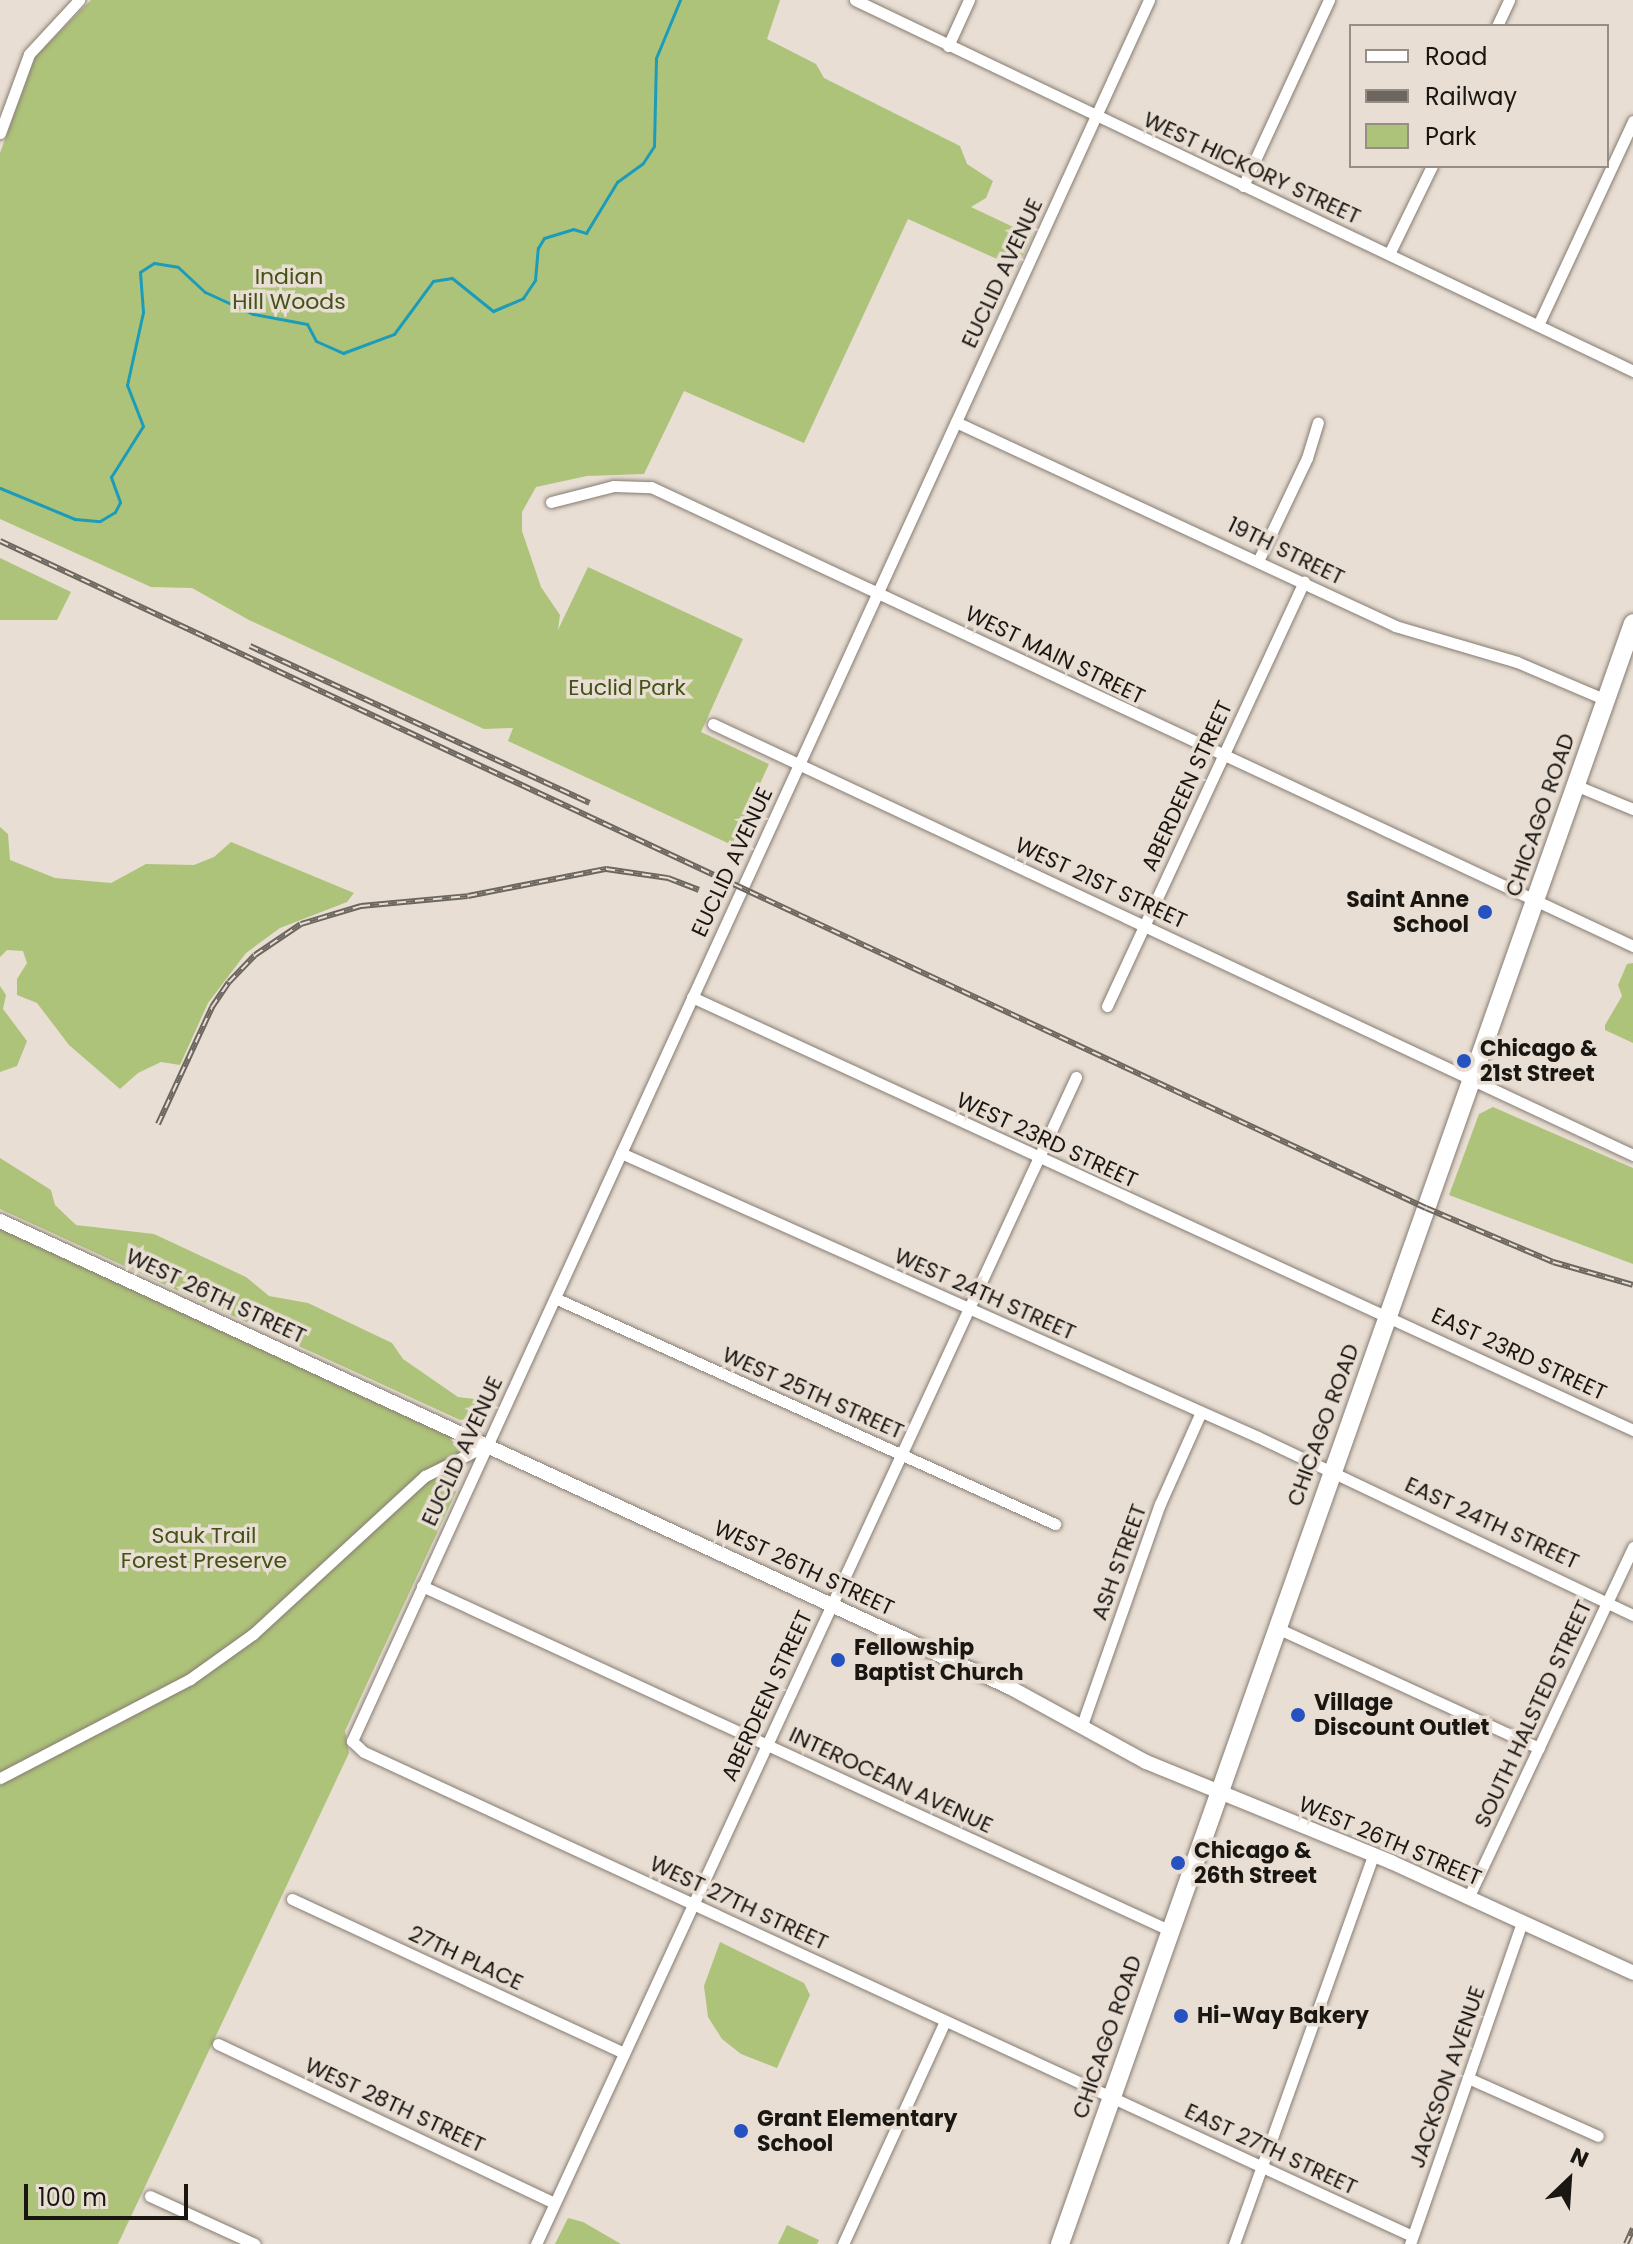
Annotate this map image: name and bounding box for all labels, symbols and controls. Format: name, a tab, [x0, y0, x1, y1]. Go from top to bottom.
legend	[1349, 24, 1609, 168]
text: Road	[1425, 40, 1487, 73]
text: Railway	[1425, 80, 1517, 113]
street label: WEST HICKORY STREET	[1139, 106, 1365, 230]
text: Park	[1425, 120, 1476, 153]
street label: EUCLID AVENUE	[956, 194, 1048, 352]
park label: Indian Hill Woods	[232, 263, 346, 314]
street label: 19TH STREET	[1223, 511, 1349, 591]
street label: WEST MAIN STREET	[961, 600, 1149, 710]
park label: Euclid Park	[568, 675, 686, 701]
street label: ABERDEEN STREET	[1136, 697, 1238, 875]
street label: CHICAGO ROAD	[1500, 730, 1580, 900]
street label: EUCLID AVENUE	[686, 783, 778, 941]
street label: WEST 21ST STREET	[1011, 832, 1191, 934]
place label: Saint Anne School	[1346, 886, 1469, 938]
marker: Saint Anne School	[1476, 903, 1494, 921]
place label: Chicago & 21st Street	[1480, 1035, 1598, 1086]
marker: Chicago & 21st Street	[1455, 1052, 1473, 1070]
street label: WEST 23RD STREET	[952, 1087, 1142, 1193]
street label: WEST 24TH STREET	[890, 1242, 1080, 1346]
street label: WEST 26TH STREET	[122, 1243, 310, 1349]
street label: EAST 23RD STREET	[1427, 1302, 1611, 1406]
street label: CHICAGO ROAD	[1281, 1340, 1365, 1510]
street label: WEST 25TH STREET	[718, 1341, 908, 1445]
street label: EUCLID AVENUE	[416, 1372, 508, 1530]
street label: EAST 24TH STREET	[1401, 1471, 1583, 1575]
street label: ASH STREET	[1086, 1500, 1152, 1624]
street label: WEST 26TH STREET	[710, 1515, 898, 1621]
park label: Sauk Trail Forest Preserve	[121, 1522, 287, 1574]
street label: SOUTH HALSTED STREET	[1469, 1596, 1597, 1832]
street label: ABERDEEN STREET	[716, 1607, 818, 1785]
place label: Fellowship Baptist Church	[854, 1634, 1024, 1686]
marker: Fellowship Baptist Church	[829, 1651, 847, 1669]
place label: Village Discount Outlet	[1314, 1689, 1489, 1740]
marker: Village Discount Outlet	[1289, 1706, 1307, 1724]
street label: INTEROCEAN AVENUE	[785, 1721, 997, 1839]
street label: WEST 26TH STREET	[1295, 1791, 1485, 1891]
place label: Chicago & 26th Street	[1194, 1837, 1317, 1888]
street label: WEST 27TH STREET	[646, 1850, 832, 1956]
marker: Chicago & 26th Street	[1169, 1854, 1187, 1872]
street label: 27TH PLACE	[405, 1920, 527, 1996]
street label: CHICAGO ROAD	[1067, 1952, 1147, 2122]
street label: JACKSON AVENUE	[1403, 1983, 1491, 2171]
place label: Hi-Way Bakery	[1197, 2003, 1369, 2029]
marker: Hi-Way Bakery	[1172, 2007, 1190, 2025]
street label: WEST 28TH STREET	[301, 2052, 489, 2158]
street label: EAST 27TH STREET	[1181, 2097, 1361, 2201]
place label: Grant Elementary School	[757, 2105, 957, 2156]
marker: Grant Elementary School	[732, 2122, 750, 2140]
north arrow	[1529, 2140, 1609, 2220]
text: N	[1565, 2140, 1593, 2175]
scale bar	[28, 2168, 192, 2218]
text: 100 m	[38, 2181, 107, 2214]

